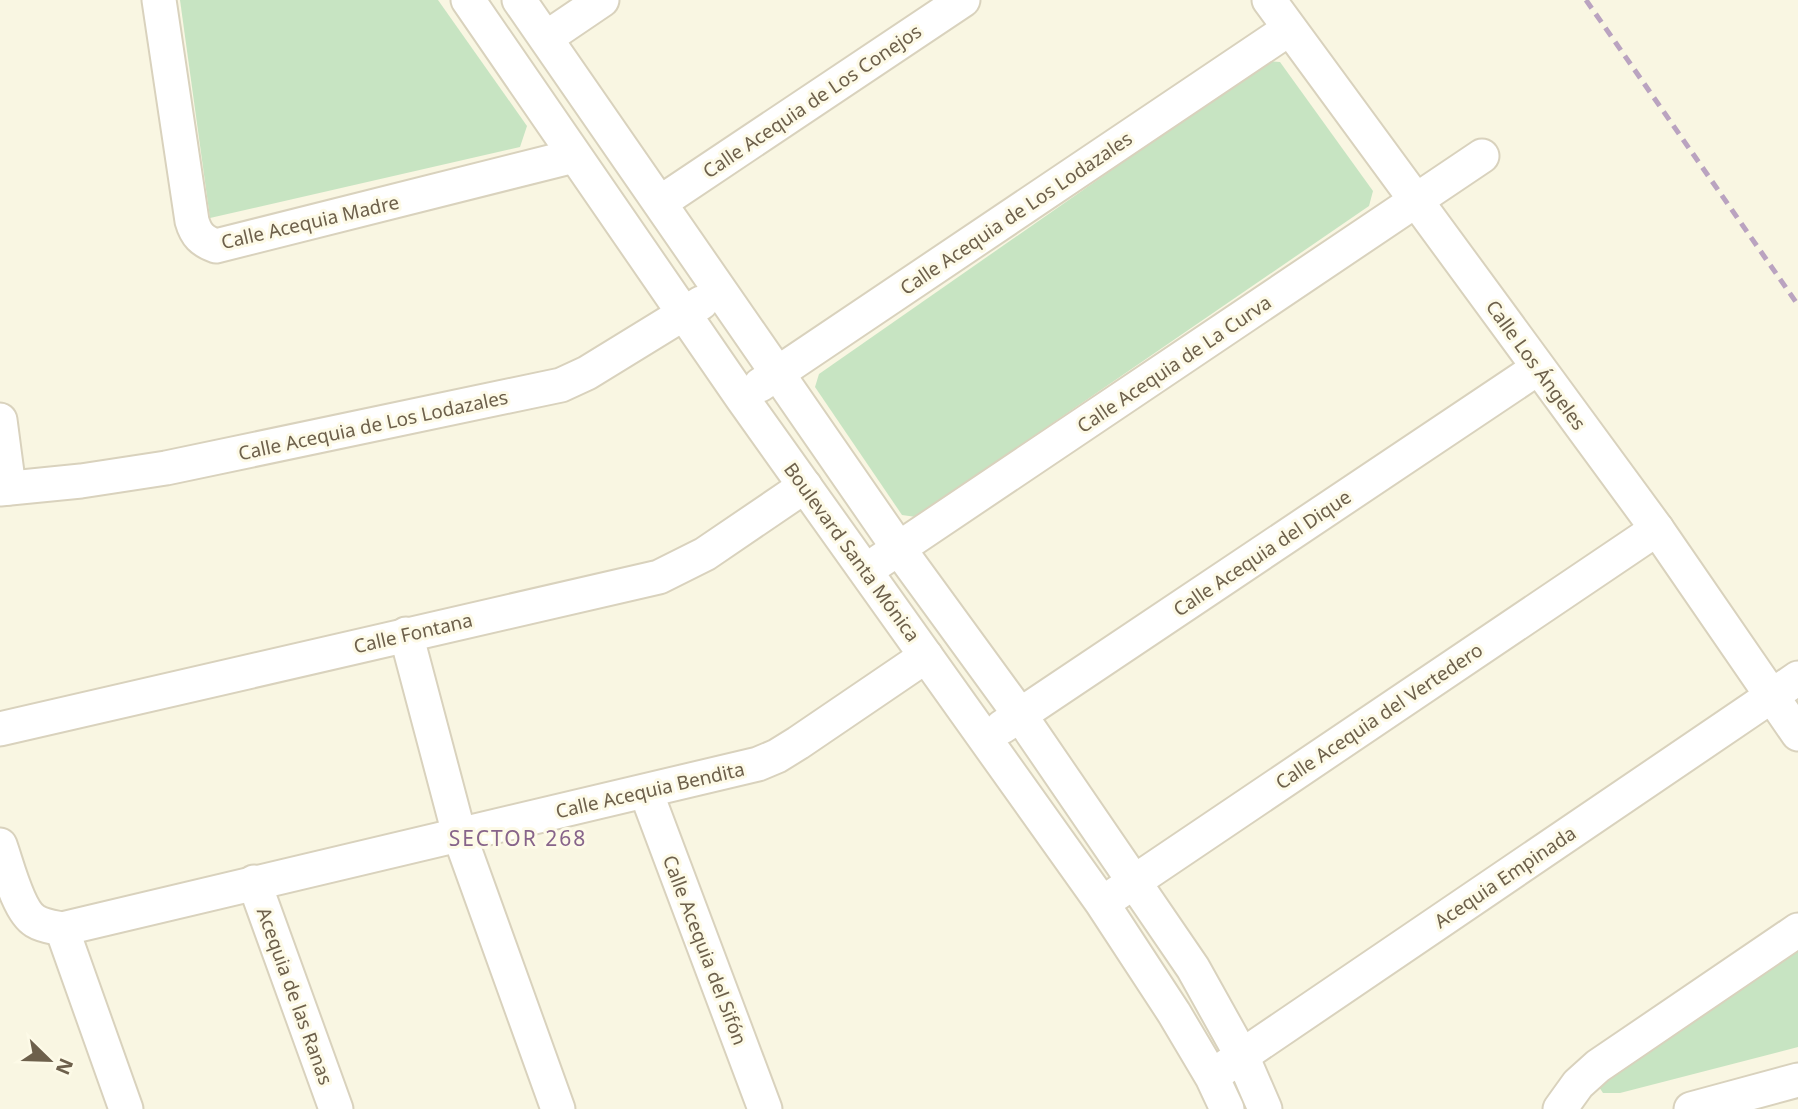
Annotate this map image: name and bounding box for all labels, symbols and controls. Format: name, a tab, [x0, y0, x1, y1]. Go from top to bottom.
street label: Calle Acequia de Los Conejos	[698, 18, 926, 184]
street label: Calle Acequia de Los Lodazales	[895, 125, 1137, 301]
street label: Calle Acequia Madre	[219, 189, 401, 255]
street label: Calle Acequia de La Curva	[1072, 289, 1276, 439]
street label: Calle Los Ángeles	[1480, 295, 1592, 435]
street label: Calle Acequia de Los Lodazales	[236, 384, 510, 466]
street label: Boulevard Santa Mónica	[778, 457, 926, 647]
street label: Calle Acequia del Dique	[1168, 484, 1356, 622]
street label: Calle Fontana	[351, 607, 475, 659]
street label: Calle Acequia del Vertedero	[1270, 637, 1488, 795]
street label: Calle Acequia Bendita	[553, 756, 747, 824]
street label: Acequia Empinada	[1429, 820, 1581, 934]
district label: SECTOR 268	[449, 824, 587, 852]
street label: Calle Acequia del Sifón	[657, 851, 753, 1049]
street label: Acequia de las Ranas	[251, 904, 339, 1088]
north arrow	[14, 1025, 84, 1095]
text: N	[50, 1054, 80, 1079]

